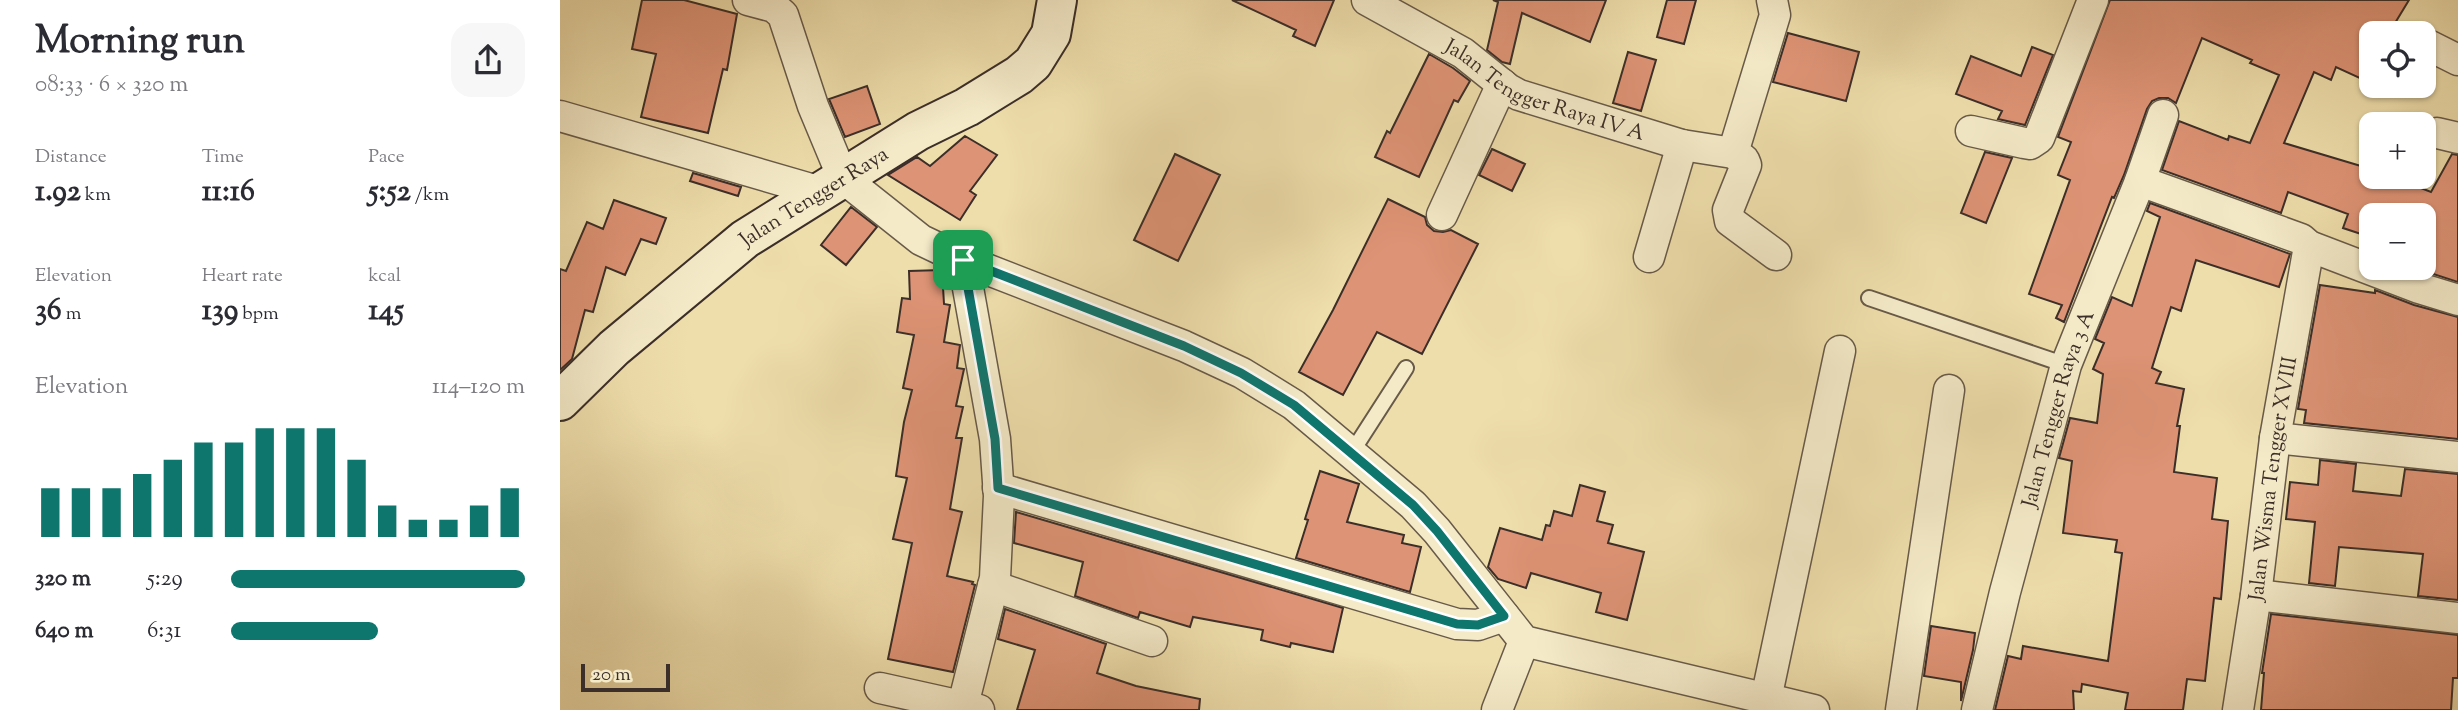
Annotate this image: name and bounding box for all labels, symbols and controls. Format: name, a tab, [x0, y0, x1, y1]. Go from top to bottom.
text: Morning run	[35, 16, 245, 70]
map controls	[2359, 21, 2436, 280]
button: locate	[2359, 21, 2436, 98]
button: share	[451, 23, 525, 97]
street label: Jalan Tengger Raya IV A	[1438, 32, 1648, 150]
text: 08:33 · 6 × 320 m	[35, 69, 188, 102]
button: +	[2359, 112, 2436, 189]
street label: Jalan Tengger Raya	[733, 140, 895, 255]
text: Distance	[35, 144, 107, 171]
text: Time	[202, 144, 244, 171]
text: Pace	[368, 144, 405, 171]
text: 1.92	[35, 171, 81, 214]
text: 11:16	[202, 171, 255, 214]
text: 5:52	[368, 171, 411, 214]
text: km	[81, 182, 111, 209]
text: /km	[411, 182, 449, 209]
button: −	[2359, 203, 2436, 280]
pin	[933, 230, 993, 290]
icon: arrive	[944, 241, 982, 279]
text: Elevation	[35, 263, 112, 290]
text: Heart rate	[202, 263, 283, 290]
text: kcal	[368, 263, 401, 290]
text: 36	[35, 290, 62, 333]
text: 139	[202, 290, 238, 333]
text: 145	[368, 290, 404, 333]
text: m	[62, 301, 82, 328]
text: bpm	[238, 301, 279, 328]
street label: Jalan Tengger Raya 3 A	[2015, 306, 2103, 512]
street label: Jalan Wisma Tengger XVIII	[2242, 354, 2306, 604]
text: Elevation	[35, 371, 128, 404]
text: 114–120 m	[432, 371, 525, 404]
text: 320 m	[35, 563, 91, 596]
text: 5:29	[147, 563, 183, 596]
text: 640 m	[35, 615, 93, 648]
text: 6:31	[147, 615, 181, 648]
scale bar	[581, 661, 670, 693]
text: 20 m	[592, 662, 631, 689]

